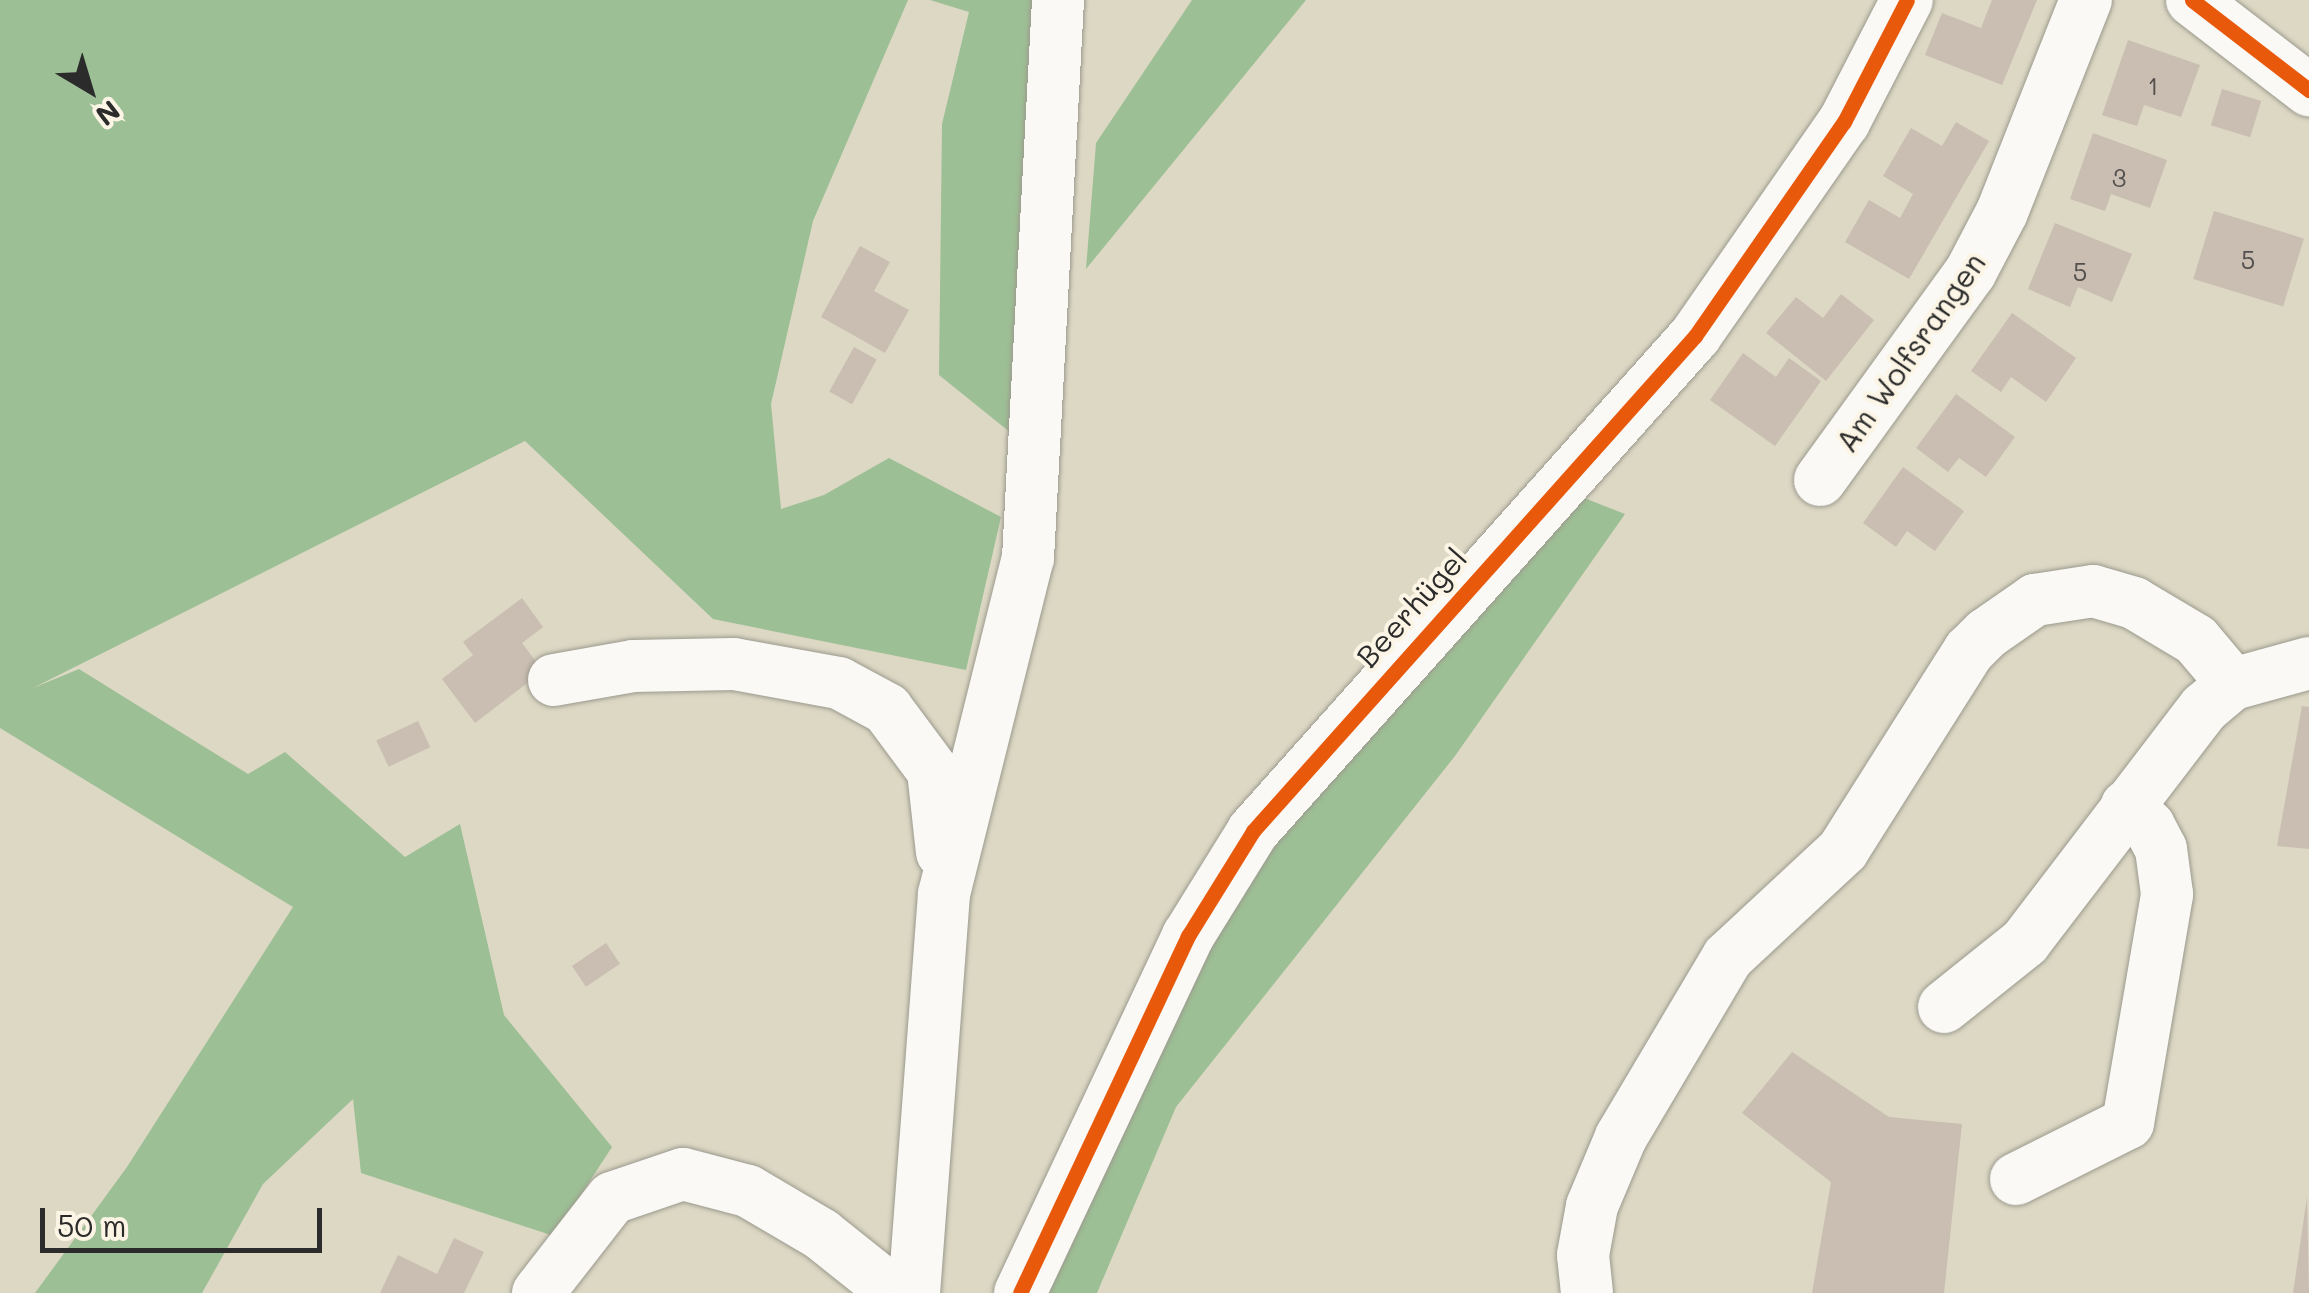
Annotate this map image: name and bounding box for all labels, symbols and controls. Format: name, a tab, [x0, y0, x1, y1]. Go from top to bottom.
north arrow	[40, 40, 140, 140]
house number: 1	[2147, 70, 2159, 100]
text: N	[89, 93, 128, 134]
house number: 3	[2112, 162, 2126, 192]
house number: 5	[2241, 244, 2255, 274]
street label: Am Wolfsrangen	[1828, 245, 1992, 459]
house number: 5	[2073, 256, 2087, 286]
street label: Beerhügel	[1348, 540, 1474, 674]
scale bar	[45, 1188, 328, 1250]
text: 50 m	[57, 1205, 127, 1245]

